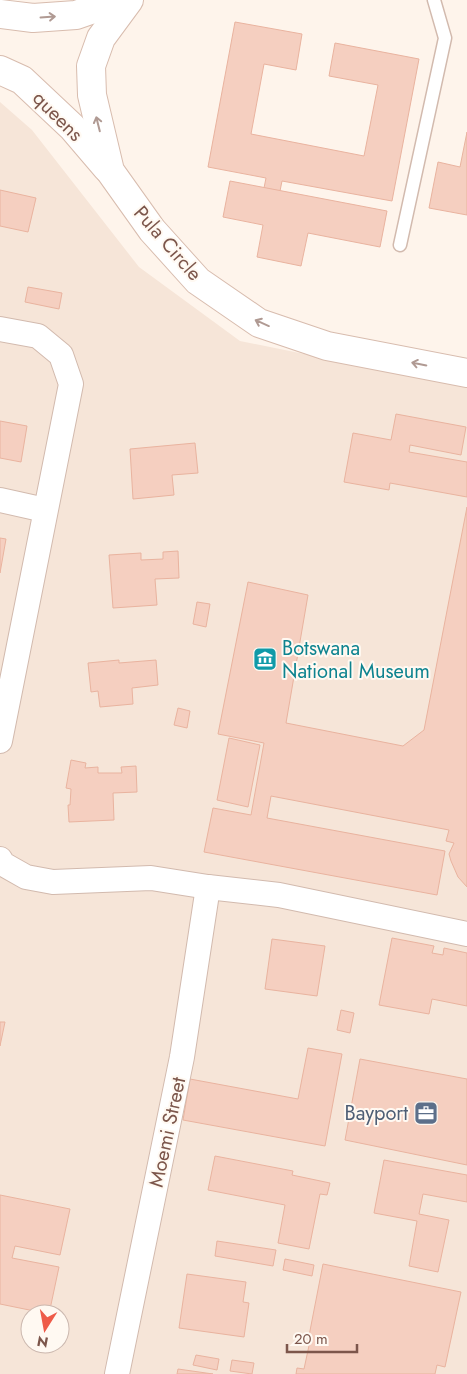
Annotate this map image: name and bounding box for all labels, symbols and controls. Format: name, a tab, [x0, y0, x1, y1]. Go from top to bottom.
one-way arrow	[40, 12, 56, 21]
street label: queens	[26, 85, 89, 148]
one-way arrow	[93, 116, 103, 132]
street label: Pula Circle	[127, 199, 208, 287]
one-way arrow	[255, 318, 270, 328]
one-way arrow	[412, 358, 428, 368]
place label: Botswana National Museum	[282, 634, 430, 686]
museum icon: Botswana National Museum	[252, 646, 278, 672]
street label: Moemi Street	[142, 1074, 193, 1190]
place label: Bayport	[345, 1099, 408, 1128]
office icon: Bayport	[413, 1100, 439, 1126]
north arrow	[20, 1304, 70, 1354]
scale bar	[287, 1322, 357, 1354]
text: 20 m	[294, 1328, 328, 1350]
text: N	[35, 1331, 50, 1353]

